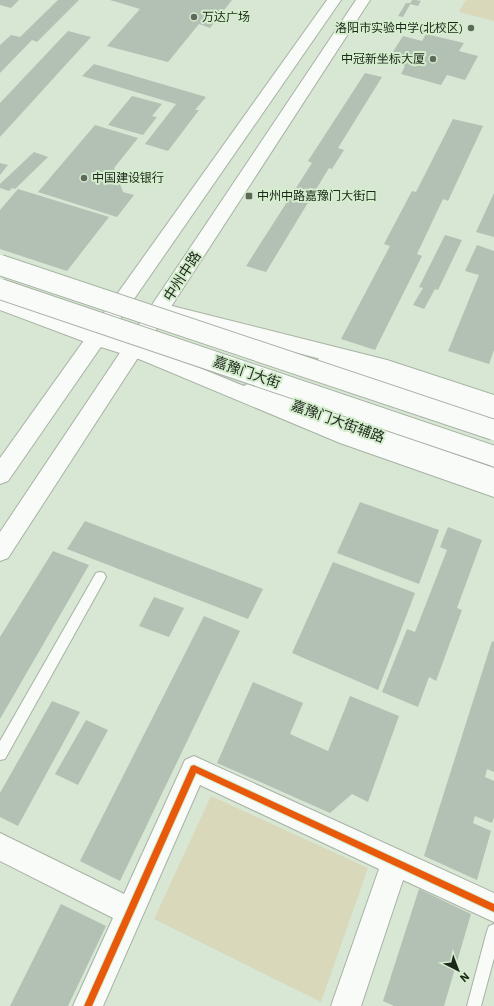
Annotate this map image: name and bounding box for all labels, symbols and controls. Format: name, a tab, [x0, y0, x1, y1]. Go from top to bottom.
place label: 万达广场	[202, 9, 250, 24]
marker: 万达广场	[189, 12, 199, 22]
place label: 洛阳市实验中学(北校区)	[335, 20, 463, 35]
marker: 洛阳市实验中学(北校区)	[466, 23, 476, 33]
place label: 中冠新坐标大厦	[341, 51, 425, 66]
marker: 中冠新坐标大厦	[428, 54, 438, 64]
place label: 中国建设银行	[92, 170, 164, 185]
marker: 中国建设银行	[79, 173, 89, 183]
place label: 中州中路嘉豫门大街口	[257, 188, 377, 203]
marker: 中州中路嘉豫门大街口	[244, 191, 254, 201]
street label: 中州中路	[159, 248, 205, 304]
street label: 嘉豫门大街	[211, 352, 283, 392]
street label: 嘉豫门大街辅路	[289, 396, 387, 446]
north arrow	[438, 950, 478, 990]
text: N	[457, 970, 472, 985]

